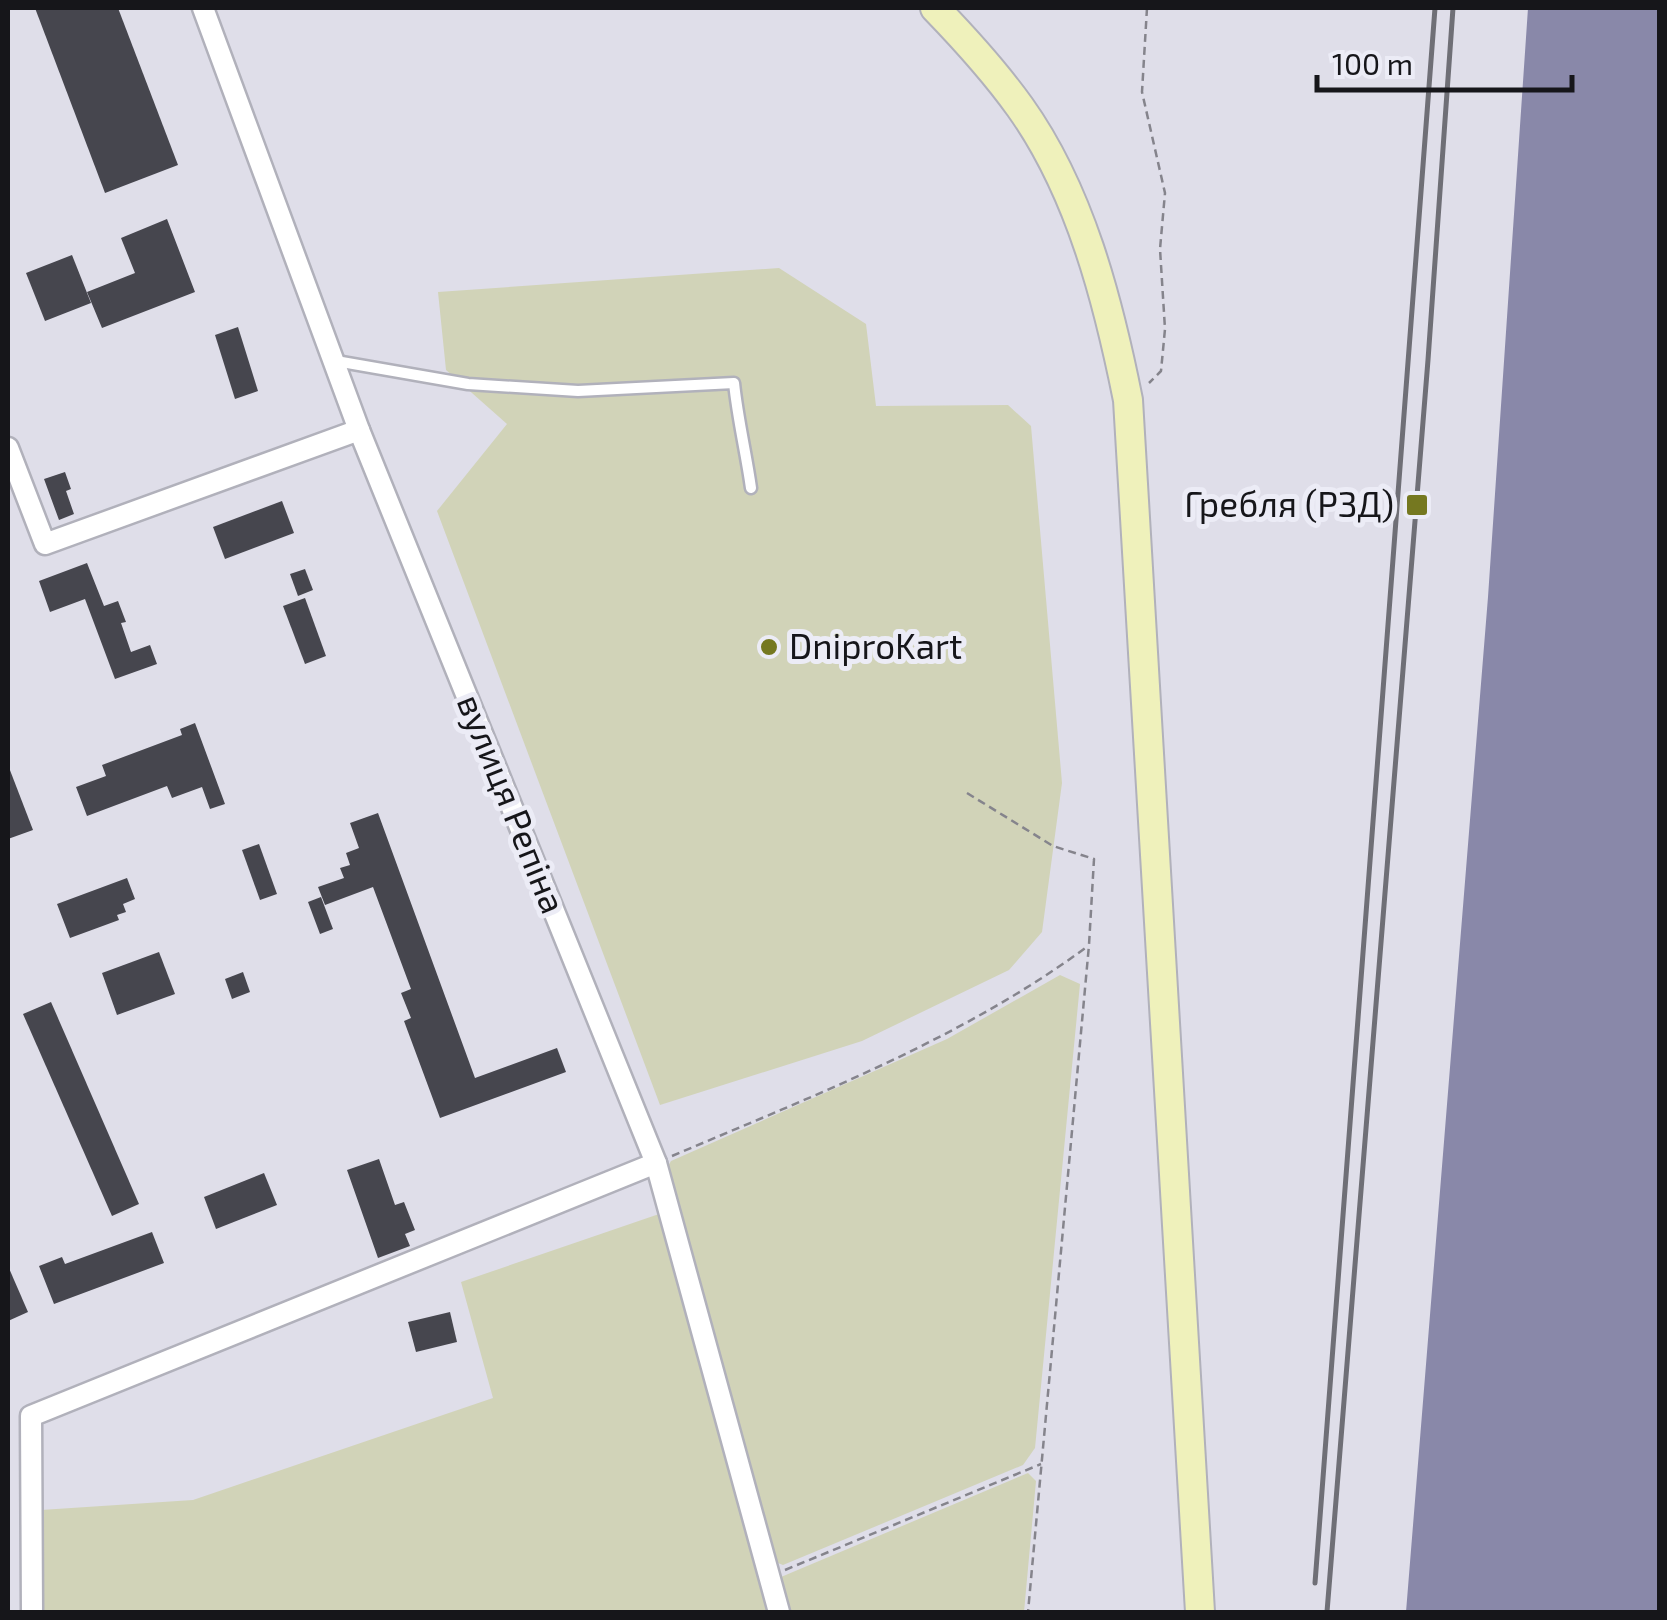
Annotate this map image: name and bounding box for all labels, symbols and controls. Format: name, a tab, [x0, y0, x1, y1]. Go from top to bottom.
scale bar	[1317, 30, 1572, 92]
text: 100 m	[1332, 45, 1413, 81]
place label: Гребля (РЗД)	[1184, 482, 1394, 524]
marker: Гребля (РЗД)	[1404, 492, 1430, 518]
place label: DniproKart	[789, 624, 962, 666]
marker: DniproKart	[758, 636, 780, 658]
street label: вулиця Репіна	[449, 688, 576, 919]

